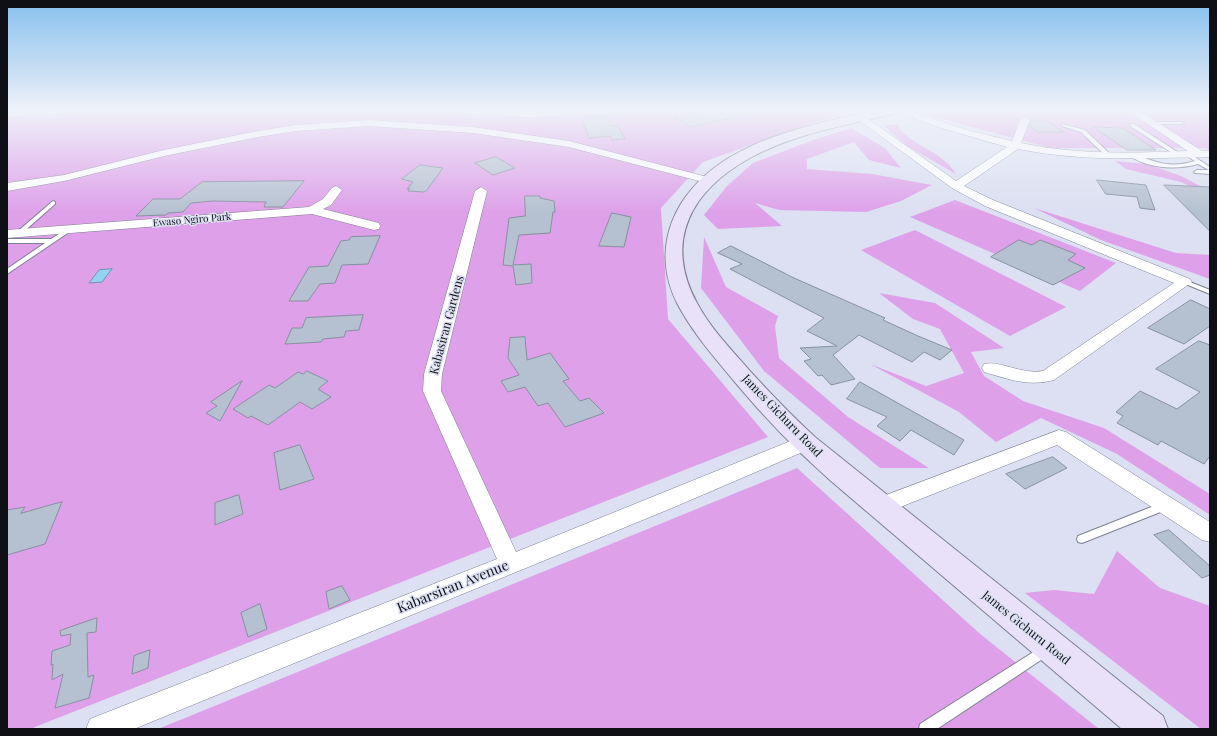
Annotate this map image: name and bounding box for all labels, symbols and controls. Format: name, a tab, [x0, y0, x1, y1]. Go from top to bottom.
street label: Ewaso Ngiro Park	[152, 211, 232, 229]
street label: Kabasiran Gardens	[427, 274, 467, 376]
street label: James Gichuru Road	[739, 372, 825, 460]
street label: Kabarsiran Avenue	[395, 557, 511, 617]
street label: James Gichuru Road	[979, 588, 1073, 668]

